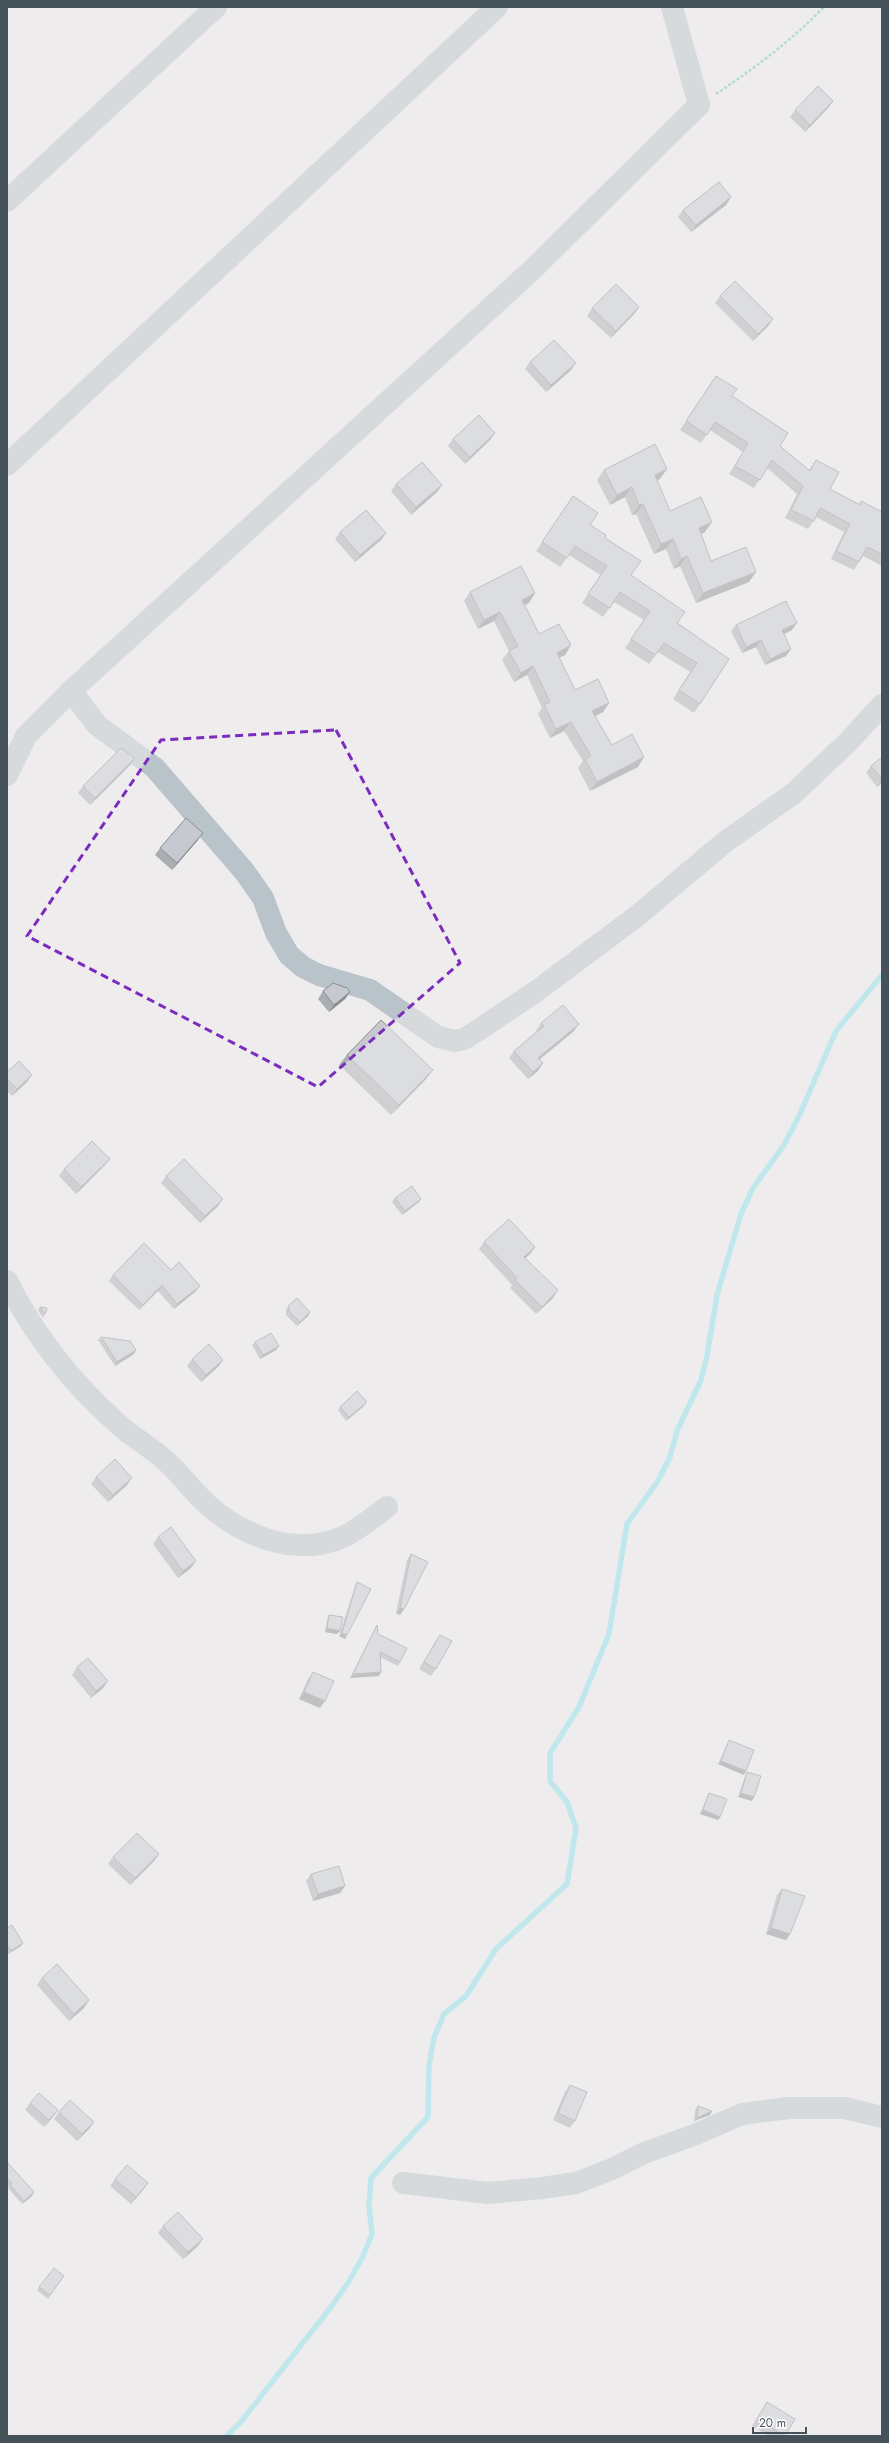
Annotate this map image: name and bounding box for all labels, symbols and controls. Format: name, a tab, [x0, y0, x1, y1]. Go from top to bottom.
scale bar	[753, 2409, 806, 2435]
text: 20 m	[759, 2414, 786, 2432]

